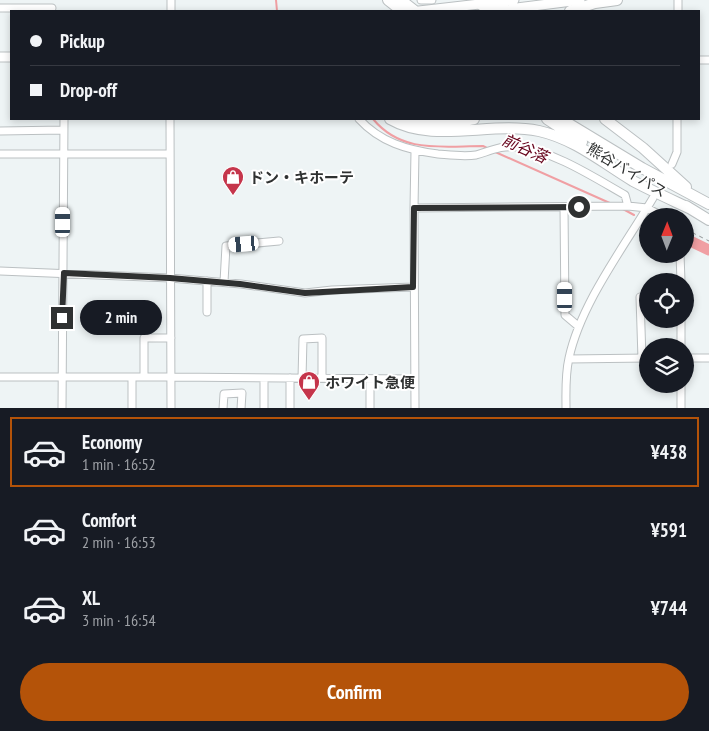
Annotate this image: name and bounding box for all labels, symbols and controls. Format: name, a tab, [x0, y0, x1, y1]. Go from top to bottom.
text: Pickup	[60, 29, 105, 53]
text: Drop-off	[60, 78, 117, 102]
water label: 前谷落	[499, 129, 554, 168]
street label: 熊谷バイパス	[584, 139, 670, 201]
shop icon: ドン・キホーテ	[221, 165, 245, 196]
place label: ドン・キホーテ	[249, 168, 354, 187]
route start	[568, 196, 590, 218]
car	[55, 207, 70, 237]
north arrow	[639, 208, 694, 262]
map controls	[639, 208, 694, 393]
car	[228, 235, 259, 253]
button: locate	[639, 273, 694, 328]
car	[557, 282, 572, 312]
callout: 2 min	[80, 300, 162, 336]
route end	[51, 307, 73, 329]
text: 2 min	[105, 307, 137, 327]
button: layers	[639, 338, 694, 393]
shop icon: ホワイト急便	[297, 370, 321, 401]
place label: ホワイト急便	[325, 373, 415, 392]
icon: car	[22, 430, 67, 475]
text: Economy	[82, 430, 142, 454]
text: ¥438	[651, 440, 687, 464]
text: 1 min · 16:52	[82, 454, 156, 474]
icon: car	[22, 508, 67, 553]
text: Comfort	[82, 508, 136, 532]
text: ¥591	[651, 518, 687, 542]
text: 2 min · 16:53	[82, 532, 156, 552]
icon: car	[22, 586, 67, 631]
text: XL	[82, 586, 100, 610]
text: ¥744	[651, 596, 687, 620]
text: 3 min · 16:54	[82, 610, 156, 630]
button: Confirm	[20, 663, 689, 721]

